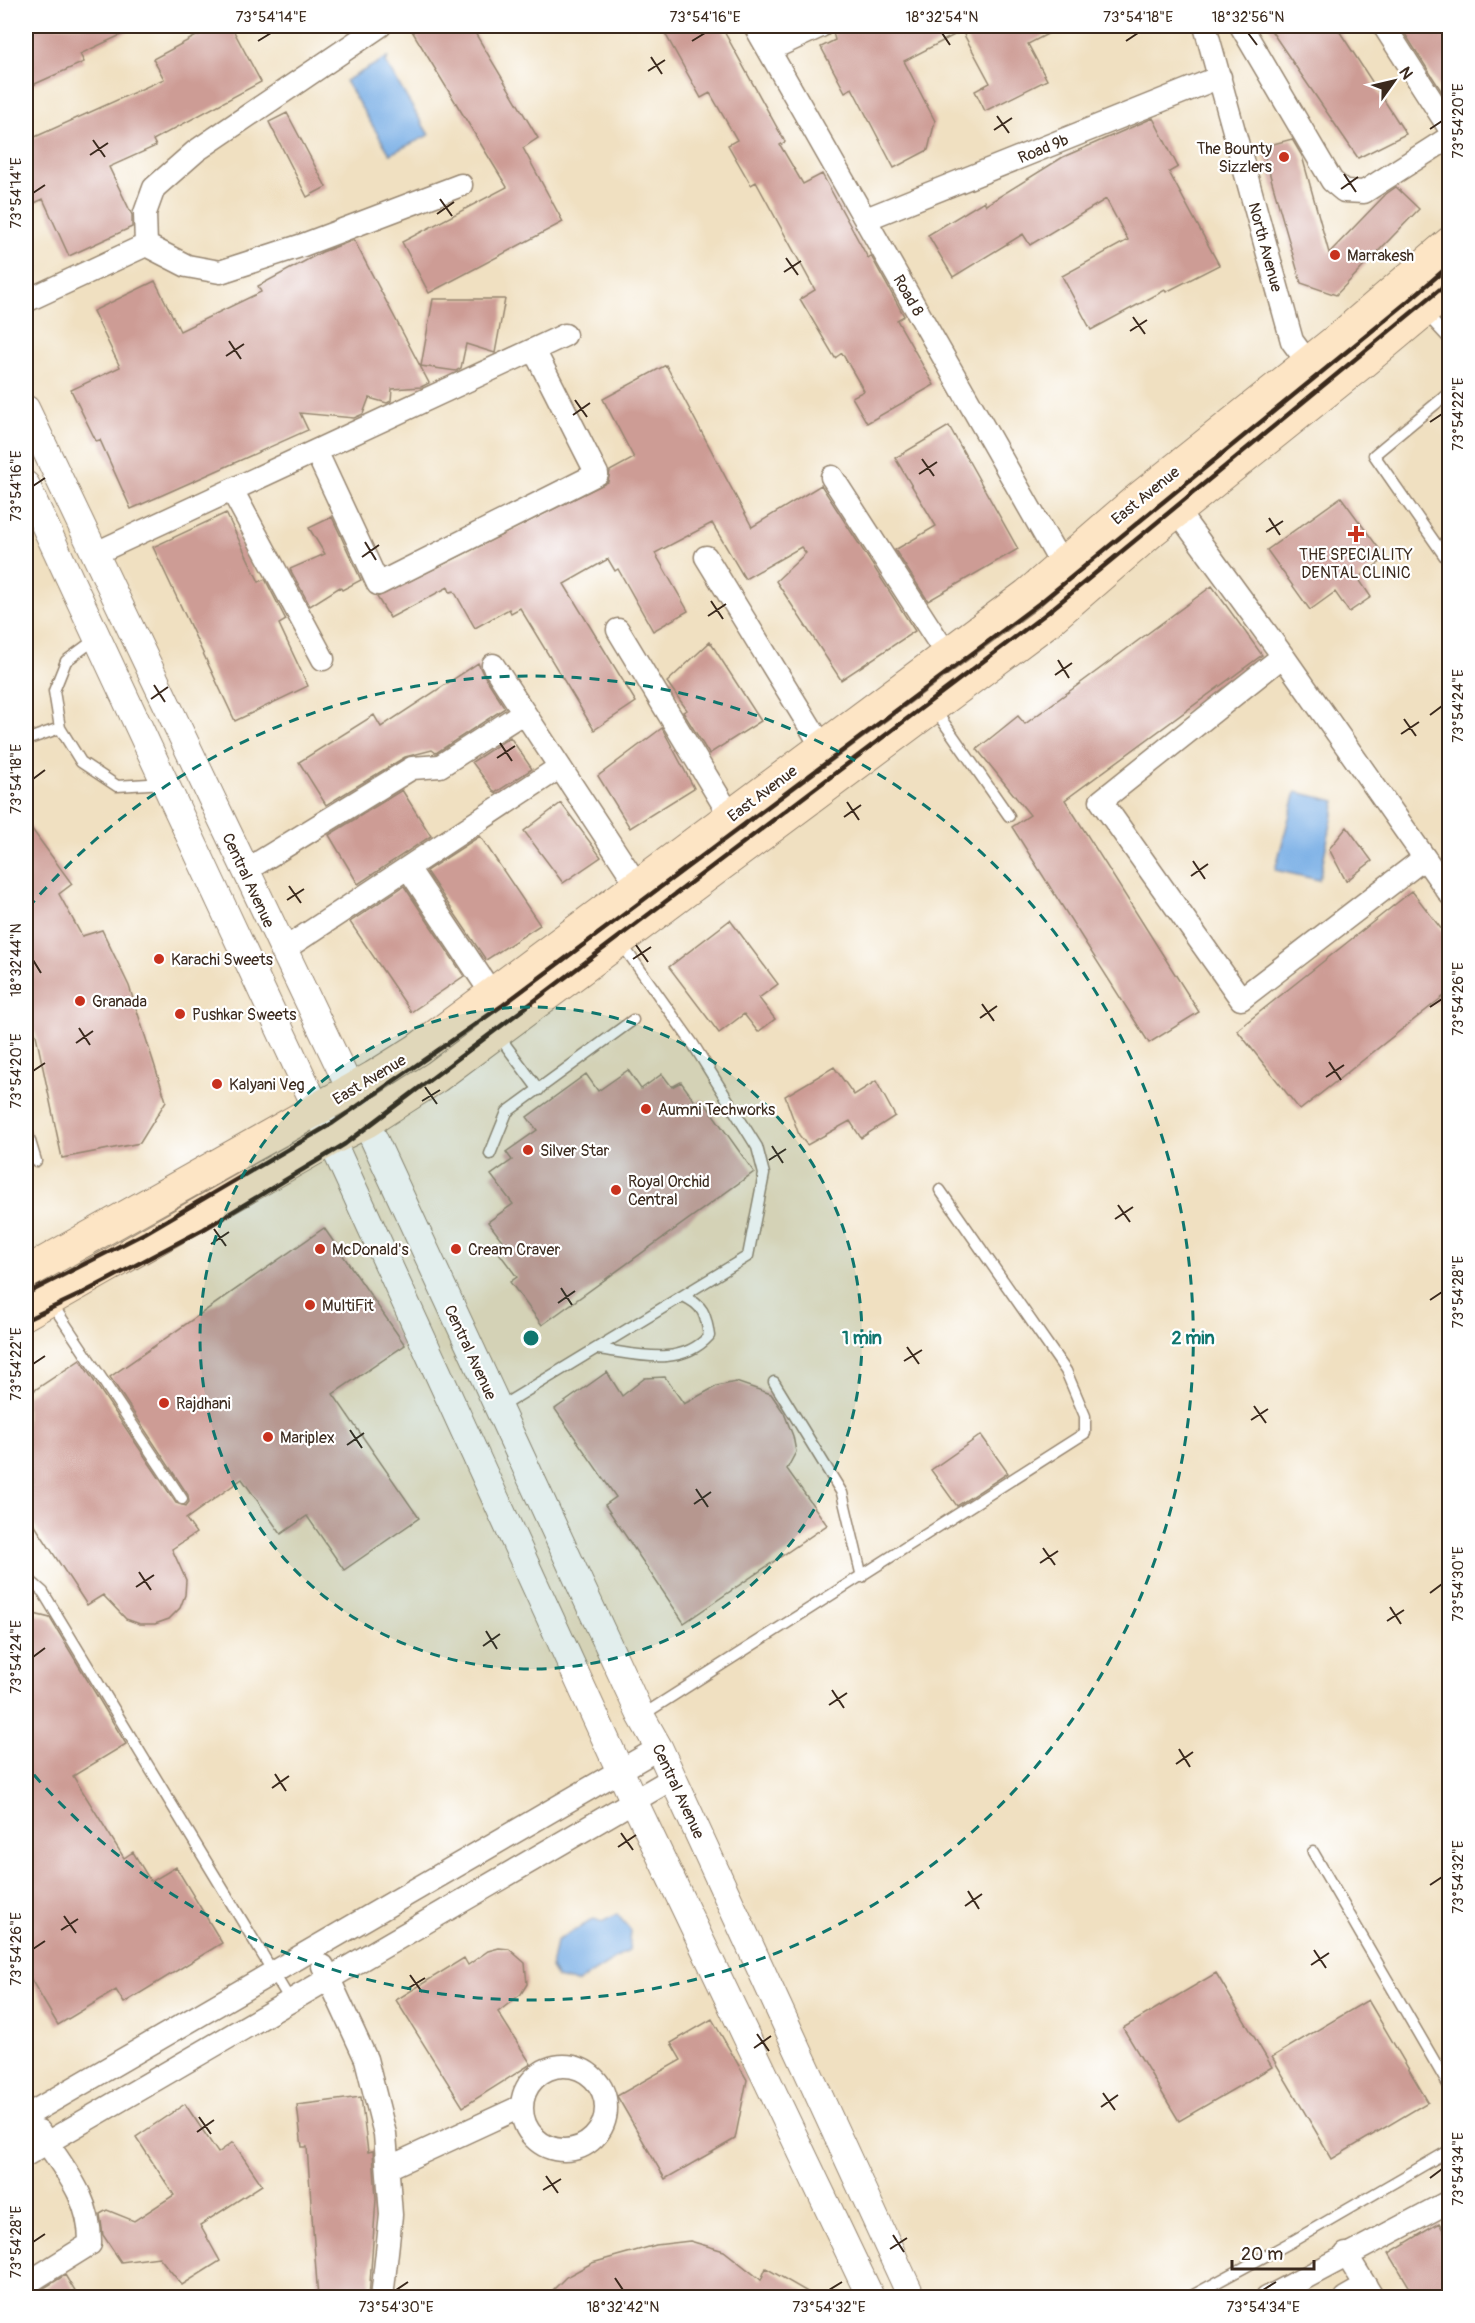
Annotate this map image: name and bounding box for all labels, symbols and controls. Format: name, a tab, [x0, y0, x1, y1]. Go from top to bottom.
text: 73°54'14"E	[235, 8, 307, 27]
text: 73°54'16"E	[669, 8, 741, 27]
text: 18°32'54"N	[906, 8, 978, 27]
text: 73°54'18"E	[1103, 8, 1173, 27]
text: 18°32'56"N	[1212, 8, 1284, 27]
north arrow	[1364, 51, 1424, 111]
text: N	[1394, 63, 1417, 83]
text: 73°54'20"E	[1449, 83, 1468, 159]
street label: Road 9b	[1015, 130, 1072, 168]
place label: The Bounty Sizzlers	[1196, 139, 1272, 177]
marker: The Bounty Sizzlers	[1277, 150, 1291, 164]
text: 73°54'14"E	[7, 157, 26, 229]
street label: North Avenue	[1244, 200, 1287, 294]
place label: Marrakesh	[1347, 246, 1414, 266]
marker: Marrakesh	[1328, 248, 1342, 262]
street label: Road 8	[888, 271, 928, 320]
text: 73°54'22"E	[1449, 377, 1468, 451]
text: 73°54'16"E	[7, 450, 26, 522]
street label: East Avenue	[1107, 462, 1184, 529]
marker: THE SPECIALITY DENTAL CLINIC	[1347, 525, 1365, 543]
place label: THE SPECIALITY DENTAL CLINIC	[1299, 545, 1413, 583]
text: 73°54'24"E	[1449, 669, 1468, 743]
text: 73°54'18"E	[7, 744, 26, 814]
street label: East Avenue	[724, 761, 801, 826]
street label: Central Avenue	[217, 830, 279, 931]
text: 18°32'44"N	[7, 923, 26, 997]
place label: Karachi Sweets	[171, 950, 273, 970]
marker: Karachi Sweets	[152, 952, 166, 966]
text: 73°54'26"E	[1449, 962, 1468, 1036]
place label: Granada	[92, 992, 147, 1012]
marker: Granada	[73, 994, 87, 1008]
place label: Pushkar Sweets	[192, 1005, 296, 1025]
marker: Pushkar Sweets	[173, 1007, 187, 1021]
text: 73°54'20"E	[7, 1033, 26, 1109]
street label: East Avenue	[329, 1050, 410, 1110]
place label: Kalyani Veg	[229, 1075, 305, 1095]
marker: Kalyani Veg	[210, 1077, 224, 1091]
place label: Aumni Techworks	[658, 1100, 775, 1120]
marker: Aumni Techworks	[639, 1102, 653, 1116]
place label: Silver Star	[540, 1141, 609, 1161]
marker: Silver Star	[521, 1143, 535, 1157]
place label: Royal Orchid Central	[628, 1172, 710, 1210]
marker: Royal Orchid Central	[609, 1183, 623, 1197]
place label: McDonald's	[332, 1240, 409, 1260]
place label: Cream Craver	[468, 1240, 560, 1260]
marker: McDonald's	[313, 1242, 327, 1256]
marker: Cream Craver	[449, 1242, 463, 1256]
text: 73°54'28"E	[1449, 1256, 1468, 1328]
place label: MultiFit	[322, 1296, 374, 1316]
marker: MultiFit	[303, 1298, 317, 1312]
street label: Central Avenue	[439, 1302, 501, 1403]
text: 73°54'22"E	[7, 1327, 26, 1401]
text: 1 min	[842, 1327, 882, 1350]
text: 2 min	[1171, 1327, 1215, 1350]
centre of rings	[521, 1328, 541, 1348]
place label: Rajdhani	[176, 1394, 231, 1414]
marker: Rajdhani	[157, 1396, 171, 1410]
place label: Mariplex	[280, 1428, 335, 1448]
marker: Mariplex	[261, 1430, 275, 1444]
text: 73°54'30"E	[1449, 1546, 1468, 1622]
text: 73°54'24"E	[7, 1620, 26, 1694]
street label: Central Avenue	[647, 1741, 709, 1842]
text: 73°54'32"E	[1449, 1840, 1468, 1914]
text: 73°54'26"E	[7, 1912, 26, 1986]
text: 73°54'34"E	[1449, 2132, 1468, 2206]
text: 73°54'28"E	[7, 2206, 26, 2278]
scale bar	[1232, 2233, 1314, 2271]
text: 20 m	[1241, 2243, 1283, 2266]
text: 73°54'30"E	[358, 2298, 434, 2317]
text: 18°32'42"N	[586, 2298, 660, 2317]
text: 73°54'32"E	[792, 2298, 866, 2317]
text: 73°54'34"E	[1226, 2298, 1300, 2317]

